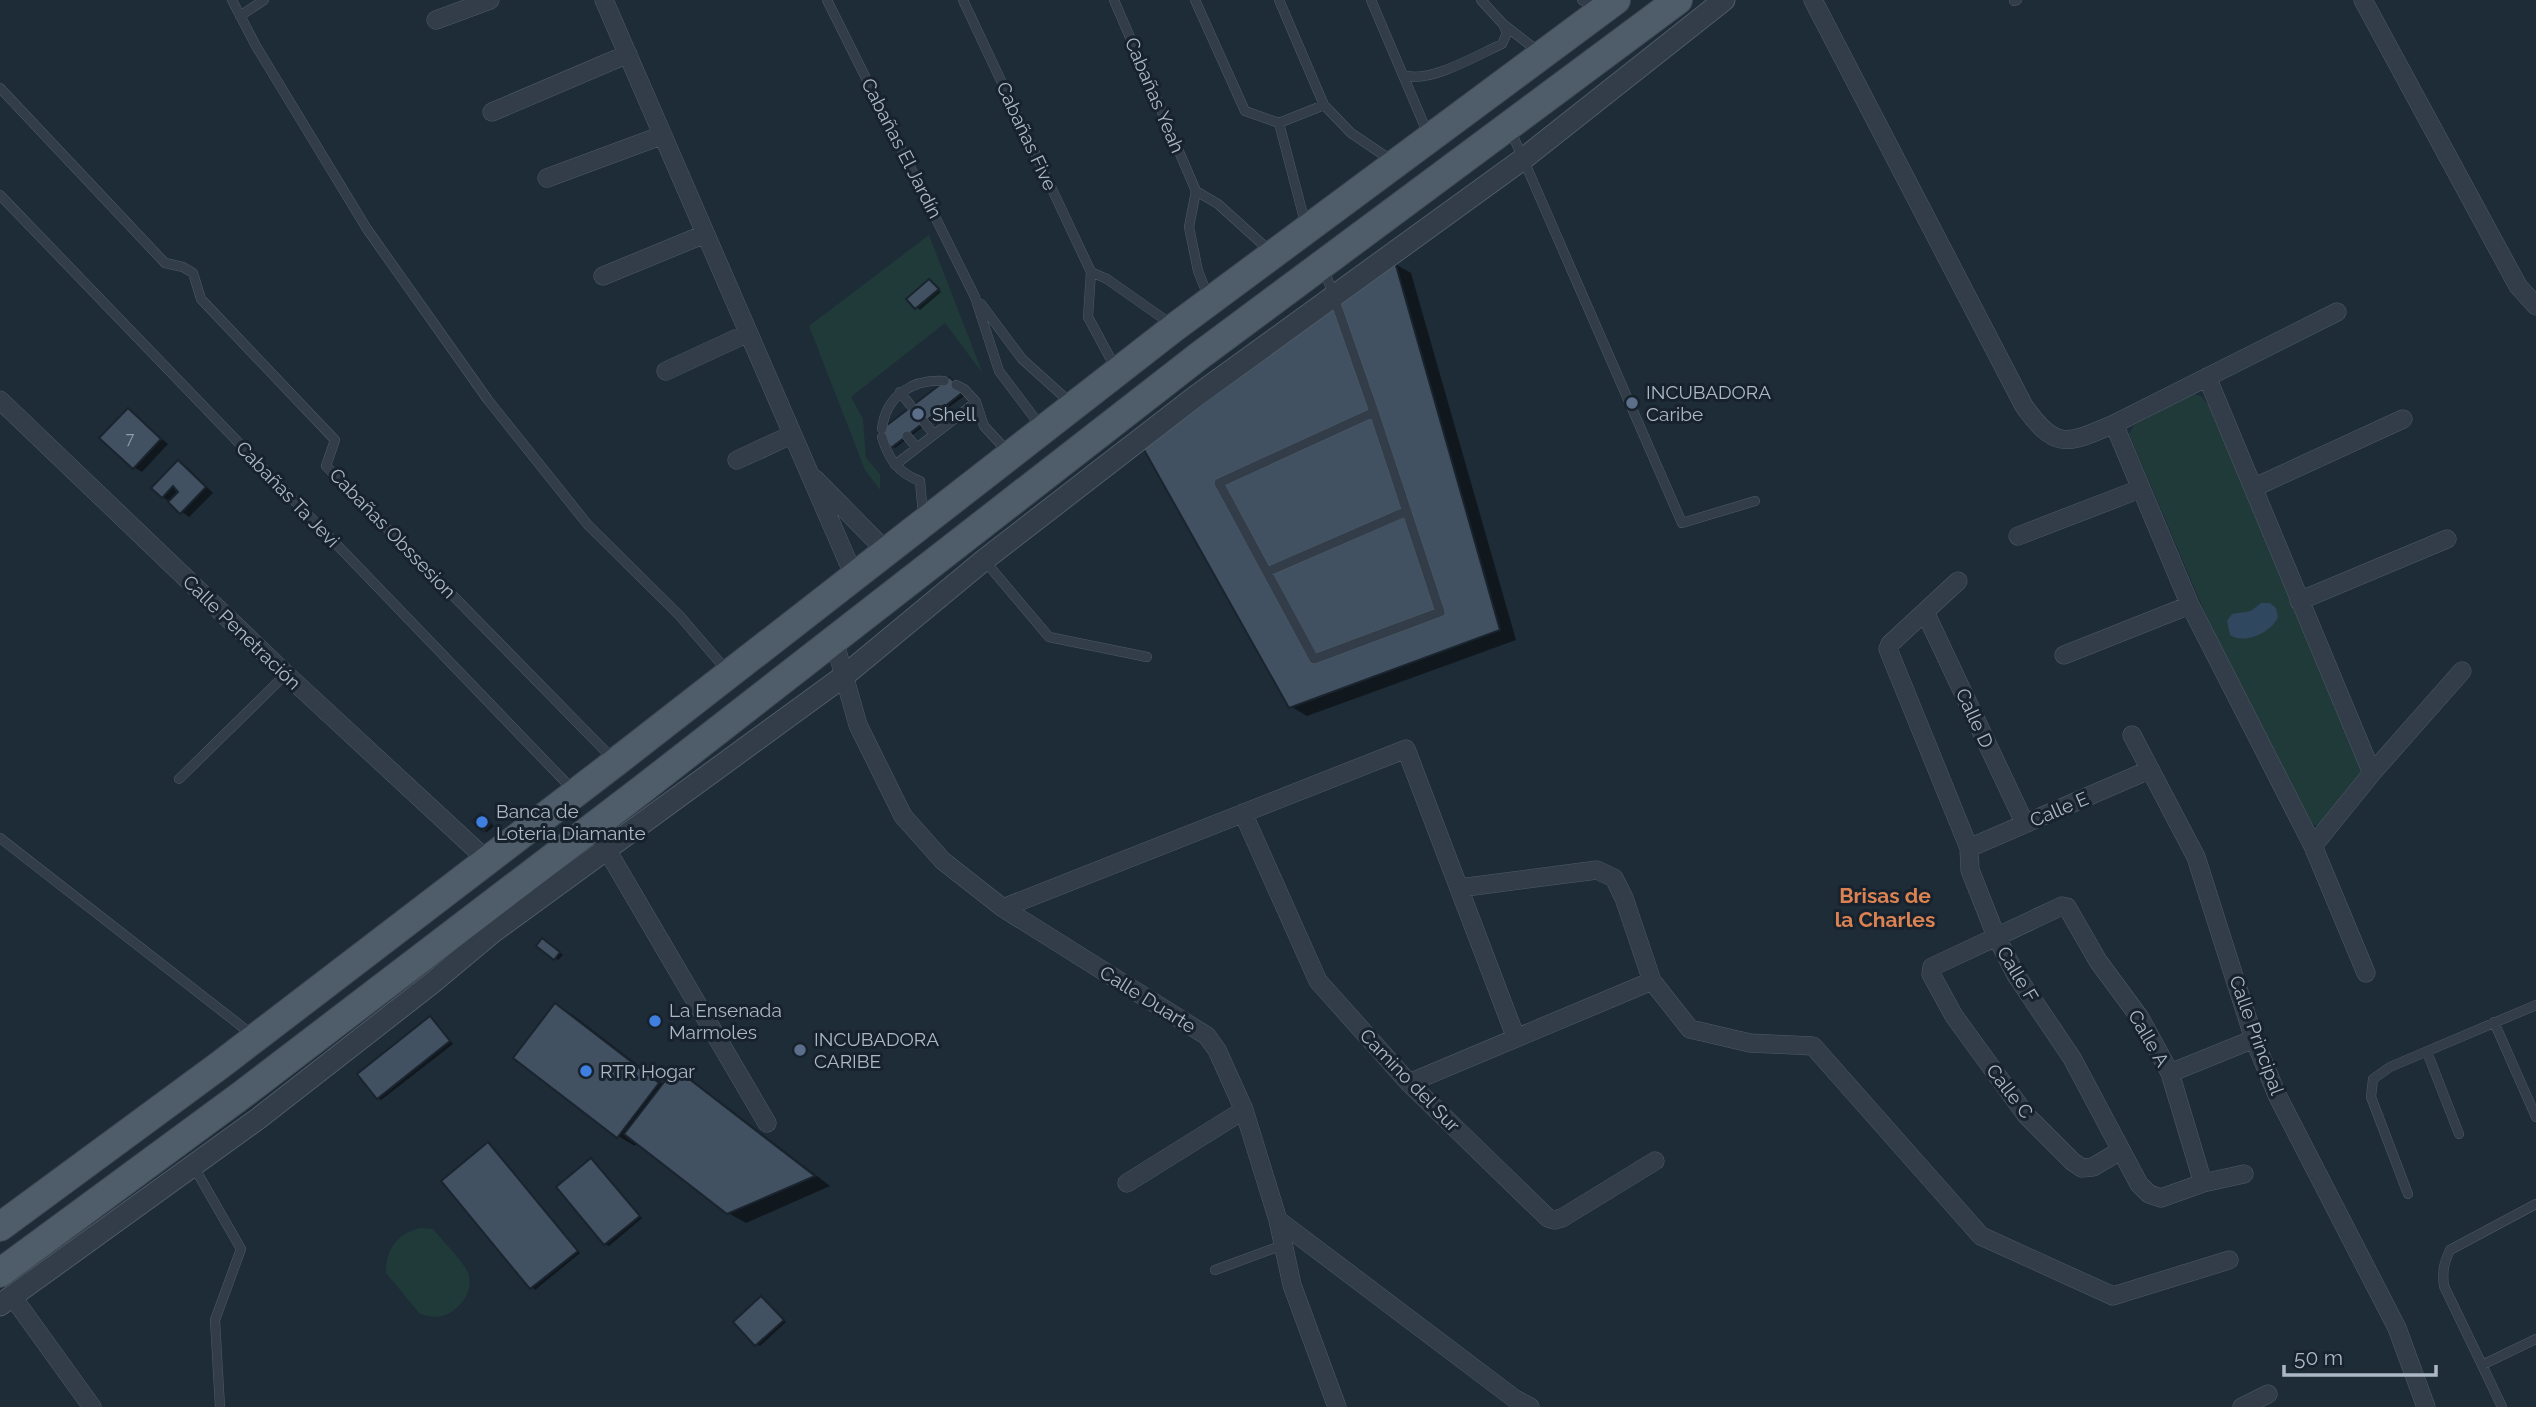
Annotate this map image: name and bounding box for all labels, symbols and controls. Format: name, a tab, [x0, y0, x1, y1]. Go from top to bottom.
street label: Cabañas Yeah	[1121, 34, 1189, 156]
street label: Cabañas El Jardín	[857, 74, 947, 222]
street label: Cabañas Five	[992, 78, 1062, 194]
place label: INCUBADORA Caribe	[1646, 381, 1771, 425]
marker: INCUBADORA Caribe	[1624, 395, 1640, 411]
place label: Shell	[932, 403, 977, 425]
marker: Shell	[910, 406, 926, 422]
house number: 7	[126, 429, 135, 448]
street label: Cabañas Ta Jevi	[232, 436, 344, 552]
street label: Cabañas Obssesion	[325, 463, 461, 603]
street label: Calle Penetración	[179, 570, 305, 694]
street label: Calle D	[1952, 685, 1998, 751]
street label: Calle E	[2026, 787, 2092, 831]
place label: Banca de Loteria Diamante	[496, 800, 646, 844]
marker: Banca de Loteria Diamante	[474, 814, 490, 830]
district label: Brisas de la Charles	[1835, 883, 1935, 932]
street label: Calle F	[1993, 942, 2043, 1006]
street label: Calle Duarte	[1096, 961, 1200, 1037]
street label: Calle Principal	[2225, 972, 2289, 1098]
place label: La Ensenada Marmoles	[669, 999, 782, 1043]
street label: Calle A	[2124, 1006, 2174, 1070]
marker: La Ensenada Marmoles	[647, 1013, 663, 1029]
street label: Camino del Sur	[1356, 1024, 1465, 1136]
place label: INCUBADORA CARIBE	[814, 1028, 939, 1072]
marker: INCUBADORA CARIBE	[792, 1042, 808, 1058]
street label: Calle C	[1982, 1059, 2038, 1123]
place label: RTR Hogar	[600, 1060, 695, 1082]
marker: RTR Hogar	[578, 1063, 594, 1079]
scale bar	[2284, 1334, 2436, 1378]
text: 50 m	[2294, 1345, 2343, 1370]

